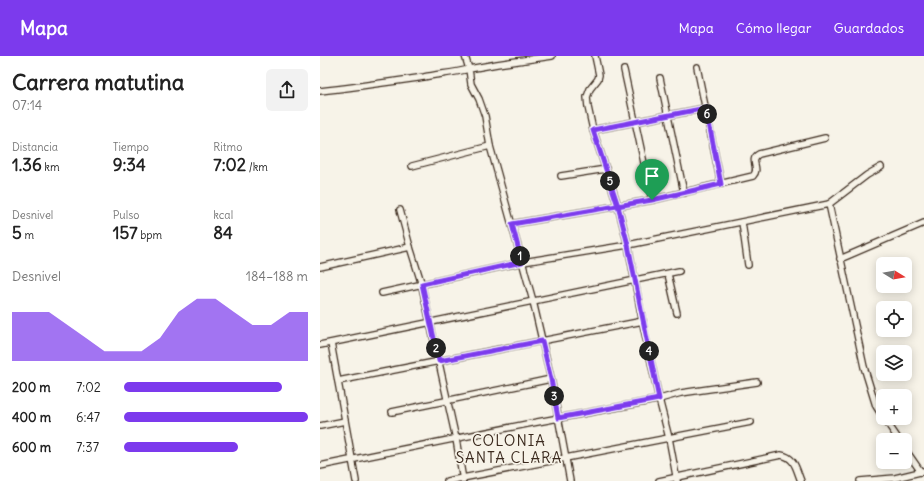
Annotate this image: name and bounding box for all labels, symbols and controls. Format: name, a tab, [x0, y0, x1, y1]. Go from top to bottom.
text: Mapa	[20, 16, 68, 40]
text: Mapa	[679, 19, 714, 37]
text: Cómo llegar	[736, 19, 812, 37]
text: Guardados	[834, 19, 904, 37]
text: Carrera matutina	[12, 68, 184, 96]
button: share	[266, 69, 308, 111]
text: 07:14	[12, 97, 42, 114]
pin: 6	[697, 104, 717, 124]
text: 6	[704, 107, 710, 121]
text: Distancia	[12, 140, 58, 154]
text: Tiempo	[113, 140, 149, 154]
text: Ritmo	[213, 140, 242, 154]
text: 1.36	[12, 154, 42, 176]
text: 9:34	[113, 154, 146, 176]
text: 7:02	[213, 154, 246, 176]
pin	[635, 159, 669, 200]
text: km	[42, 160, 60, 174]
text: /km	[246, 160, 268, 174]
icon: arrive	[641, 165, 663, 187]
pin: 5	[600, 171, 620, 191]
text: 5	[607, 174, 613, 188]
text: Desnivel	[12, 208, 53, 222]
text: Pulso	[113, 208, 139, 222]
text: kcal	[213, 208, 233, 222]
text: 5	[12, 222, 22, 244]
text: 157	[113, 222, 138, 244]
text: 84	[213, 222, 233, 244]
text: m	[22, 228, 34, 242]
text: bpm	[138, 228, 162, 242]
pin: 1	[510, 246, 530, 266]
text: 1	[518, 249, 522, 263]
north arrow	[876, 257, 912, 293]
map controls	[876, 257, 912, 469]
text: Desnivel	[12, 268, 61, 285]
text: 184–188 m	[246, 268, 308, 285]
button: locate	[876, 301, 912, 337]
pin: 2	[426, 338, 446, 358]
text: 2	[433, 341, 439, 355]
pin: 4	[639, 341, 659, 361]
text: 4	[646, 344, 652, 358]
button: layers	[876, 345, 912, 381]
text: 200 m	[12, 379, 51, 396]
text: 7:02	[76, 379, 101, 396]
pin: 3	[544, 386, 564, 406]
text: 3	[551, 389, 557, 403]
button: +	[876, 389, 912, 425]
text: 400 m	[12, 409, 51, 426]
text: 6:47	[76, 409, 100, 426]
district label: COLONIA SANTA CLARA	[456, 431, 562, 467]
button: −	[876, 433, 912, 469]
text: 600 m	[12, 439, 51, 456]
text: 7:37	[76, 439, 99, 456]

